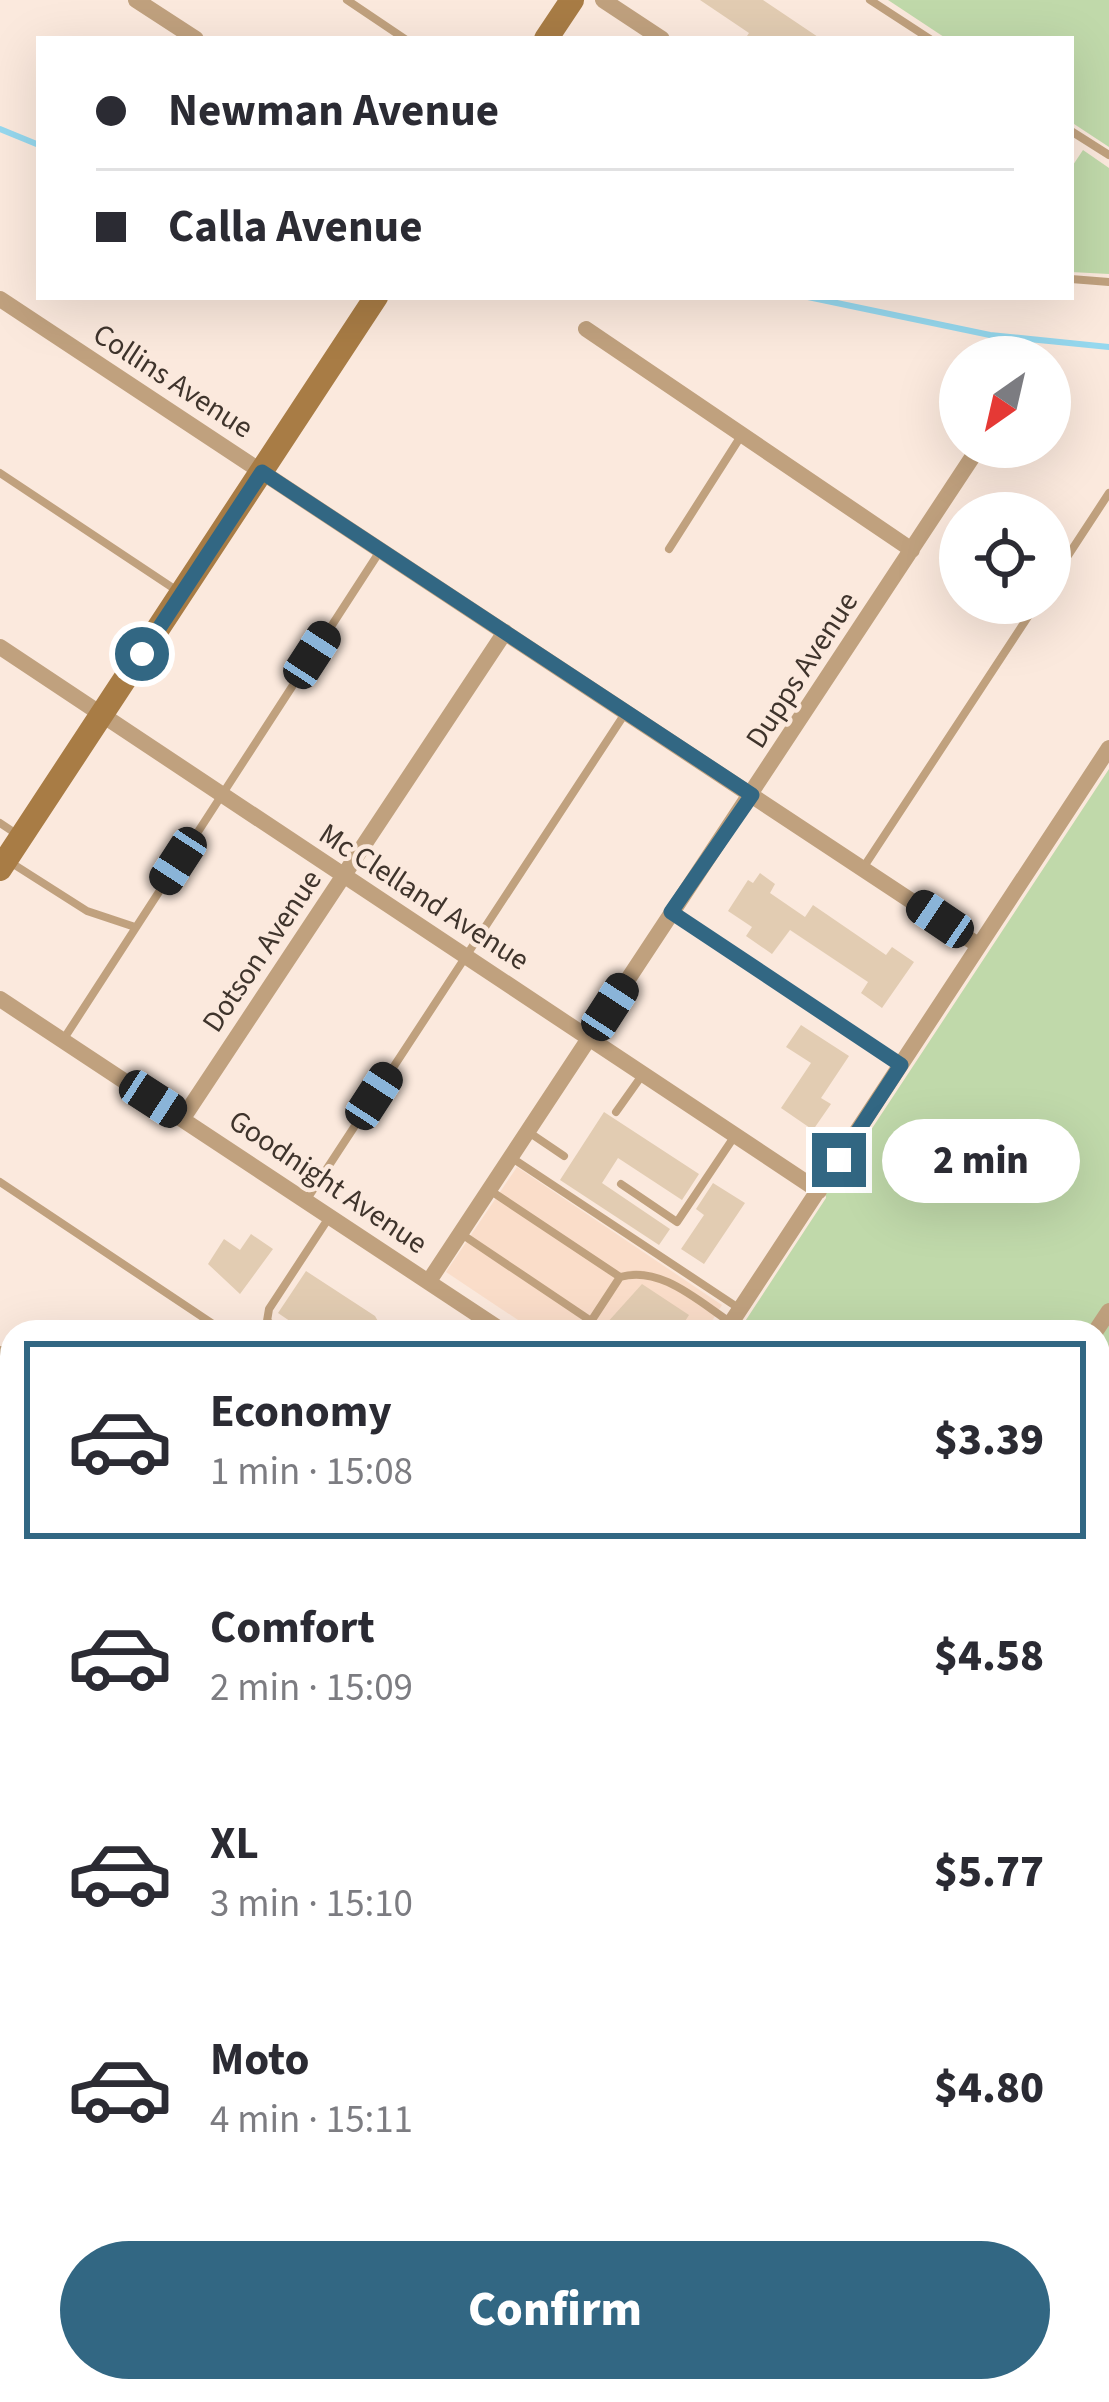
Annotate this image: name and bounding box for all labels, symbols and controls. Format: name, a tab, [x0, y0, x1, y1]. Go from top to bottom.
text: Newman Avenue	[168, 79, 499, 143]
text: Calla Avenue	[168, 195, 423, 259]
street label: Collins Avenue	[84, 313, 262, 449]
north arrow	[939, 336, 1071, 468]
map controls	[939, 336, 1071, 624]
button: locate	[939, 492, 1071, 624]
street label: Dupps Avenue	[735, 583, 869, 757]
car	[277, 615, 347, 695]
route start	[115, 627, 169, 681]
street label: Mc Clelland Avenue	[310, 813, 538, 981]
car	[143, 821, 213, 901]
street label: Dotson Avenue	[192, 861, 332, 1041]
car	[900, 884, 980, 954]
car	[575, 967, 645, 1047]
car	[339, 1056, 409, 1136]
car	[113, 1064, 193, 1134]
street label: Goodnight Avenue	[220, 1099, 436, 1265]
callout: 2 min	[881, 1118, 1079, 1202]
route end	[812, 1133, 866, 1187]
text: 2 min	[933, 1133, 1029, 1189]
text: Economy	[210, 1380, 392, 1444]
icon: car	[66, 1386, 174, 1494]
text: $3.39	[934, 1408, 1044, 1472]
text: 1 min · 15:08	[210, 1444, 413, 1500]
text: Comfort	[210, 1596, 375, 1660]
icon: car	[66, 1602, 174, 1710]
text: $4.58	[934, 1624, 1044, 1688]
text: 2 min · 15:09	[210, 1660, 413, 1716]
text: XL	[210, 1812, 259, 1876]
icon: car	[66, 1818, 174, 1926]
text: $5.77	[934, 1840, 1044, 1904]
text: 3 min · 15:10	[210, 1876, 413, 1932]
text: Moto	[210, 2028, 309, 2092]
icon: car	[66, 2034, 174, 2142]
text: $4.80	[934, 2056, 1044, 2120]
text: 4 min · 15:11	[210, 2092, 413, 2148]
button: Confirm	[60, 2241, 1050, 2379]

